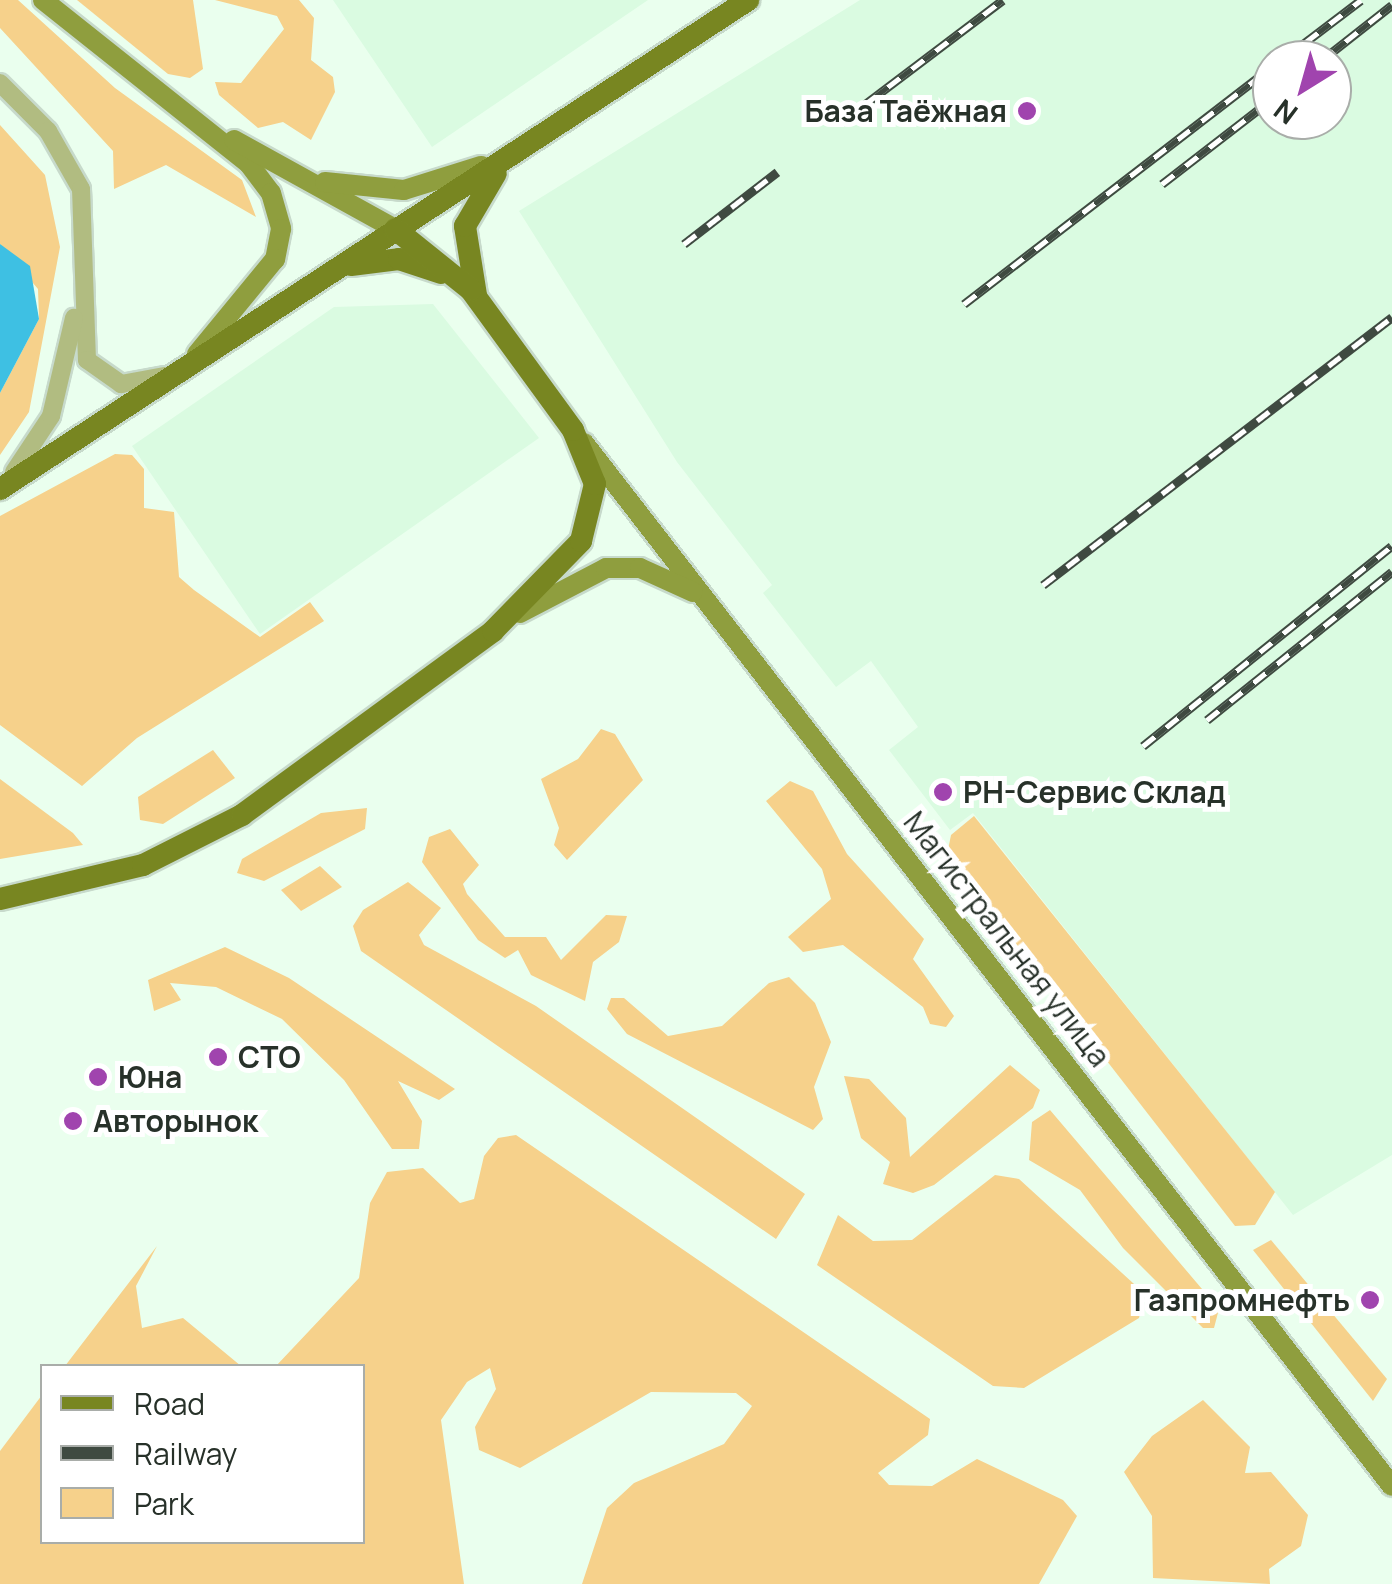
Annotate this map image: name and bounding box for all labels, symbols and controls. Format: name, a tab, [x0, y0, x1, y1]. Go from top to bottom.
north arrow	[1252, 40, 1352, 140]
text: N	[1266, 91, 1305, 134]
place label: База Таёжная	[804, 93, 1007, 129]
marker: База Таёжная	[1016, 100, 1038, 122]
place label: РН-Сервис Cклад	[963, 774, 1226, 810]
marker: РН-Сервис Cклад	[932, 781, 954, 803]
street label: Магистральная улица	[896, 804, 1118, 1074]
place label: СТО	[238, 1039, 301, 1075]
marker: СТО	[207, 1046, 229, 1068]
place label: Юна	[118, 1059, 182, 1095]
marker: Юна	[87, 1066, 109, 1088]
place label: Авторынок	[93, 1103, 258, 1139]
marker: Авторынок	[62, 1110, 84, 1132]
place label: Газпромнефть	[1134, 1282, 1350, 1318]
marker: Газпромнефть	[1359, 1289, 1381, 1311]
legend	[40, 1364, 365, 1544]
text: Road	[134, 1383, 205, 1424]
text: Railway	[134, 1433, 237, 1474]
text: Park	[134, 1483, 194, 1524]

